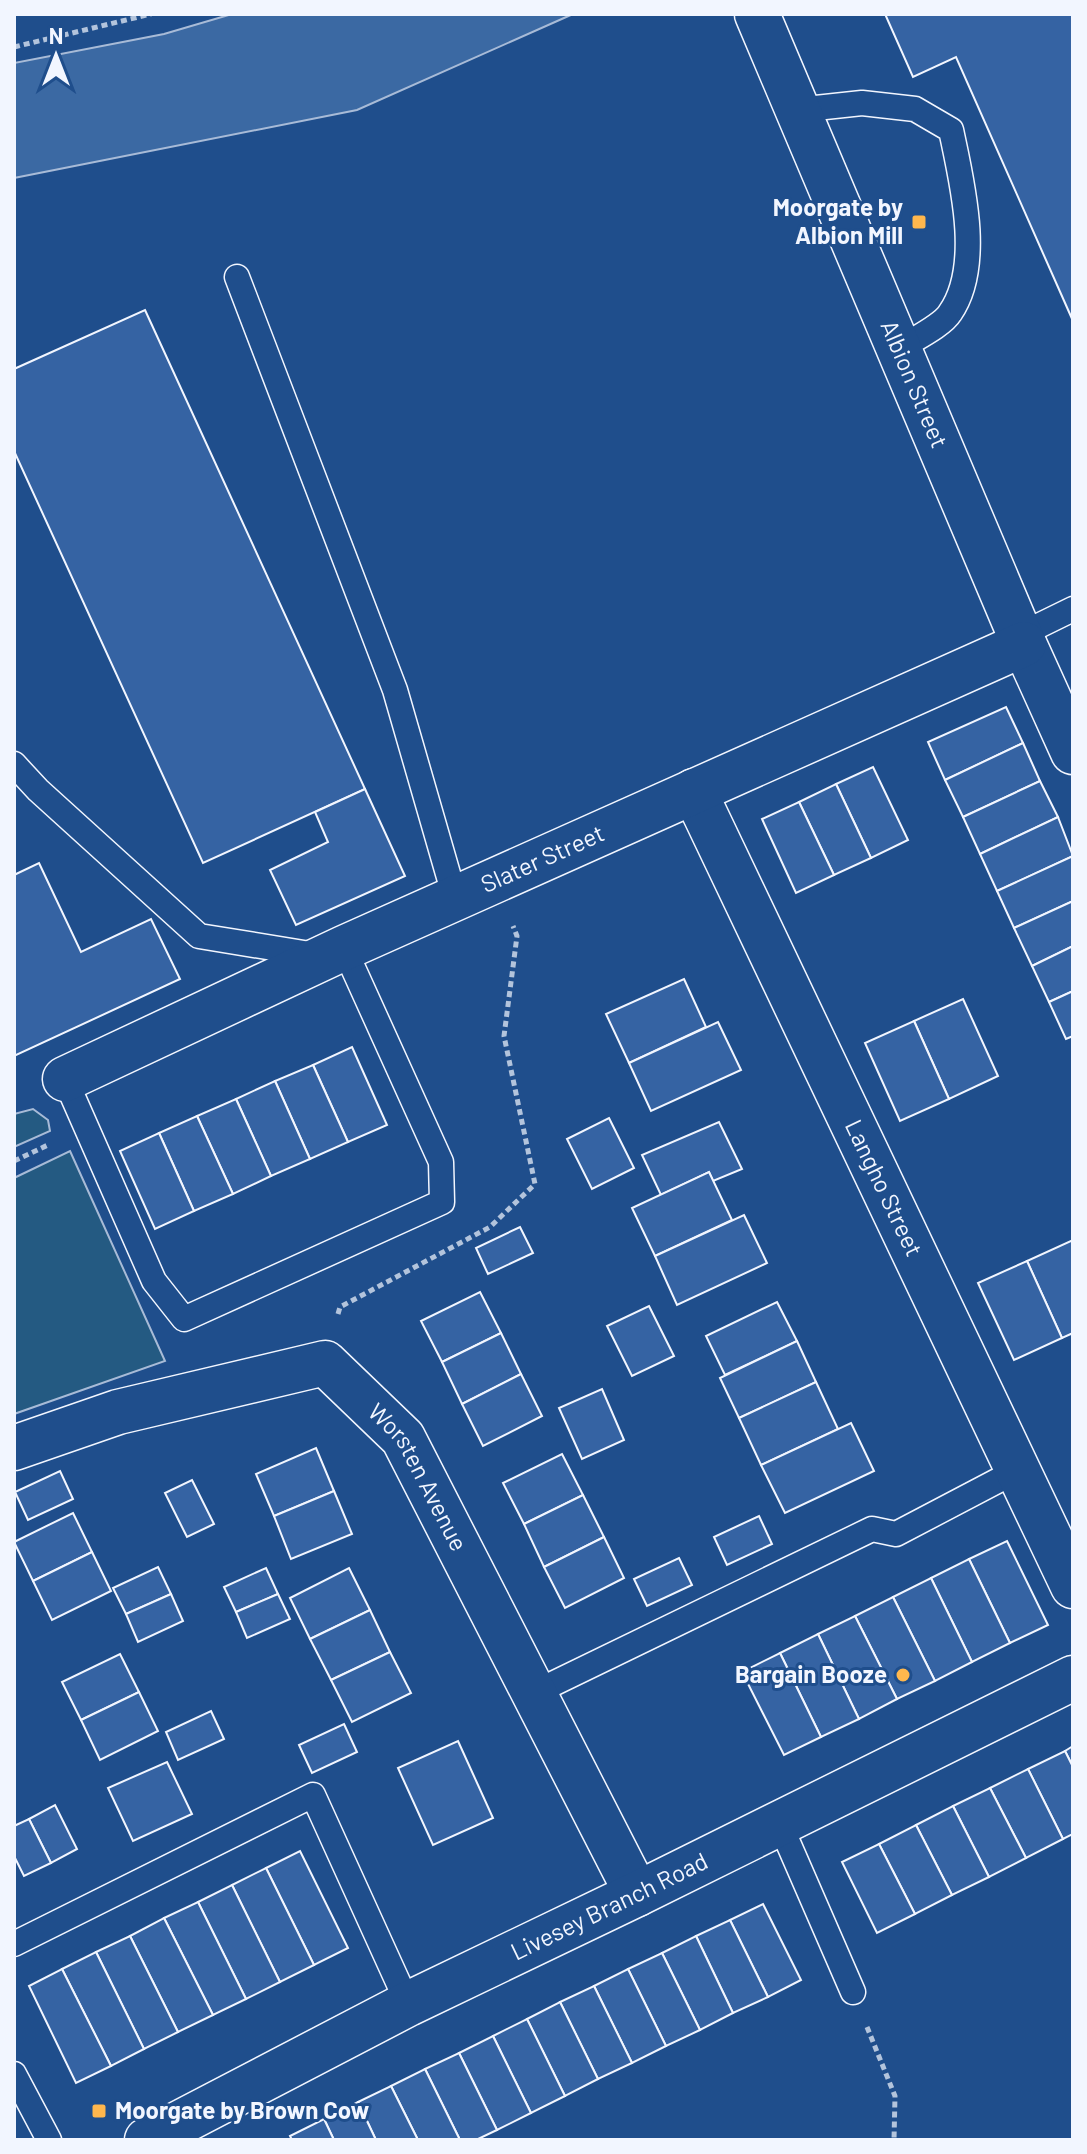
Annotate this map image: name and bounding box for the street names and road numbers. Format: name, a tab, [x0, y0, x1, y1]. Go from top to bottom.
street label: Albion Street	[875, 315, 955, 452]
street label: Slater Street	[476, 818, 608, 898]
street label: Langho Street	[840, 1115, 930, 1261]
street label: Worsten Avenue	[363, 1397, 474, 1555]
street label: Livesey Branch Road	[506, 1845, 712, 1965]

